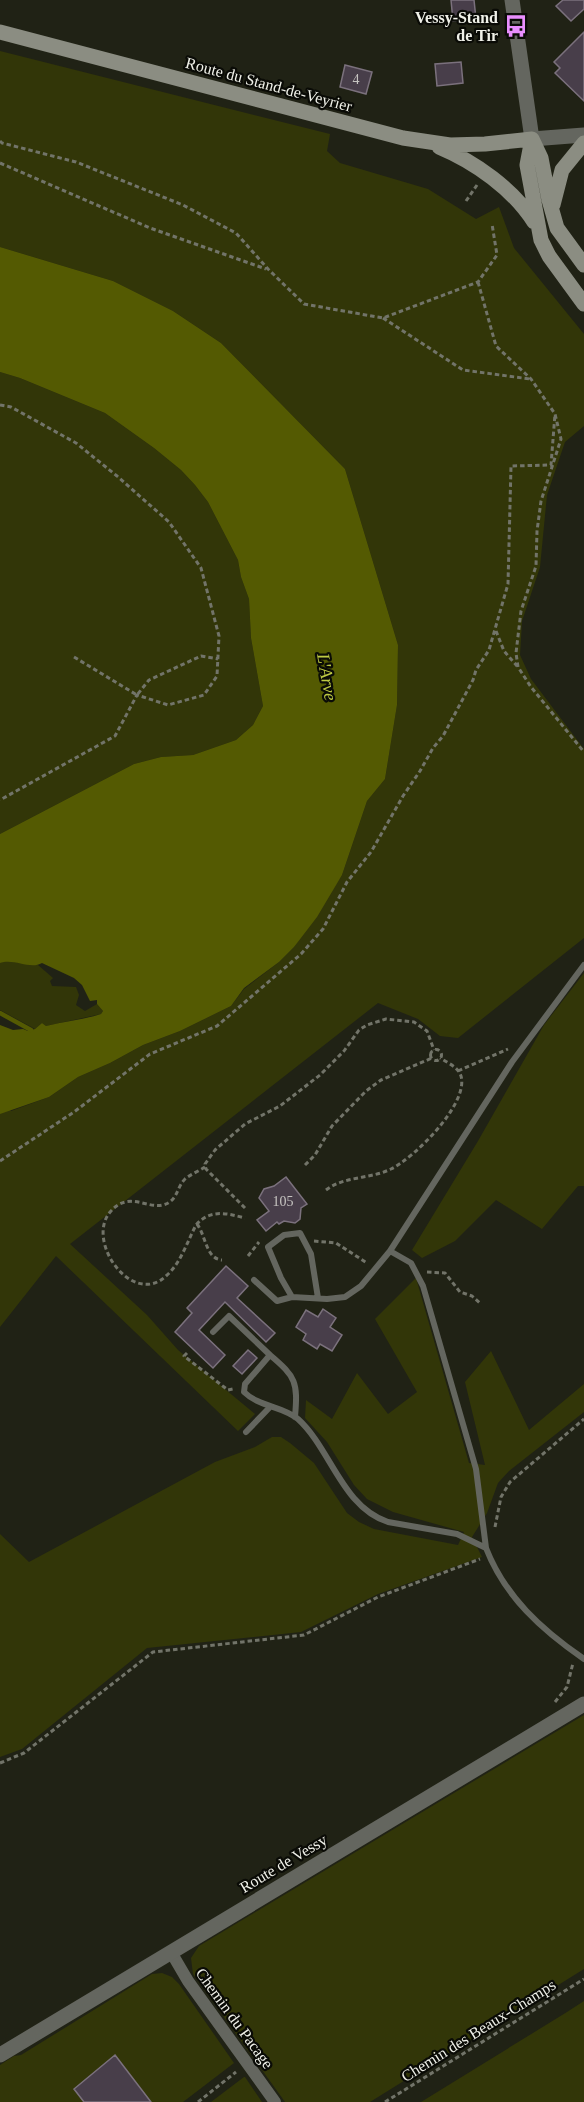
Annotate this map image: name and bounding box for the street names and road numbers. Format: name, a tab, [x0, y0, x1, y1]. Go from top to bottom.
street label: Route du Stand-de-Veyrier	[184, 54, 355, 116]
street label: Route de Vessy	[237, 1831, 330, 1897]
street label: Chemin du Pacage	[192, 1965, 277, 2072]
street label: Chemin des Beaux-Champs	[398, 1976, 559, 2086]

